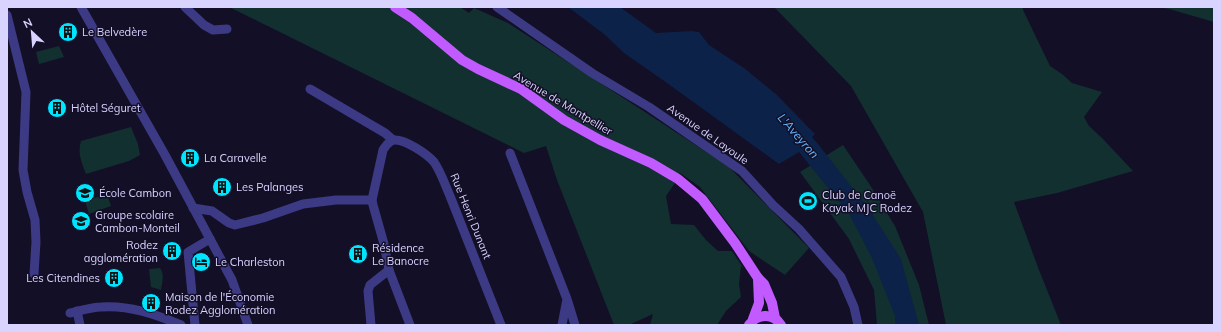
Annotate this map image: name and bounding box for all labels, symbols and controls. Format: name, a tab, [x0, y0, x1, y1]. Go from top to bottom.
north arrow	[12, 12, 52, 52]
text: N	[21, 15, 34, 31]
building icon: Le Belvedère	[57, 21, 79, 43]
place label: Le Belvedère	[82, 25, 147, 39]
street label: Avenue de Montpellier	[511, 68, 615, 138]
building icon: Hôtel Séguret	[46, 97, 68, 119]
place label: Hôtel Séguret	[71, 101, 141, 115]
street label: Avenue de Layoule	[665, 101, 751, 167]
water label: L'Aveyron	[775, 110, 822, 161]
building icon: La Caravelle	[179, 147, 201, 169]
place label: La Caravelle	[204, 151, 267, 165]
street label: Rue Henri Dunant	[447, 171, 495, 261]
building icon: Les Palanges	[211, 176, 233, 198]
place label: Les Palanges	[236, 180, 303, 194]
school or university icon: École Cambon	[74, 182, 96, 204]
place label: École Cambon	[99, 186, 171, 200]
place label: Club de Canoë Kayak MJC Rodez	[822, 188, 912, 215]
sports icon: Club de Canoë Kayak MJC Rodez	[797, 190, 819, 212]
place label: Groupe scolaire Cambon-Monteil	[95, 208, 180, 235]
school or university icon: Groupe scolaire Cambon-Monteil	[70, 210, 92, 232]
place label: Rodez agglomération	[84, 238, 158, 265]
building icon: Rodez agglomération	[161, 240, 183, 262]
place label: Résidence Le Banocre	[372, 241, 429, 268]
building icon: Résidence Le Banocre	[347, 243, 369, 265]
hotel icon: Le Charleston	[190, 251, 212, 273]
place label: Le Charleston	[215, 255, 285, 269]
building icon: Les Citendines	[103, 267, 125, 289]
place label: Les Citendines	[26, 271, 100, 285]
place label: Maison de l'Économie Rodez Agglomération	[165, 290, 275, 317]
building icon: Maison de l'Économie Rodez Agglomération	[140, 292, 162, 314]

